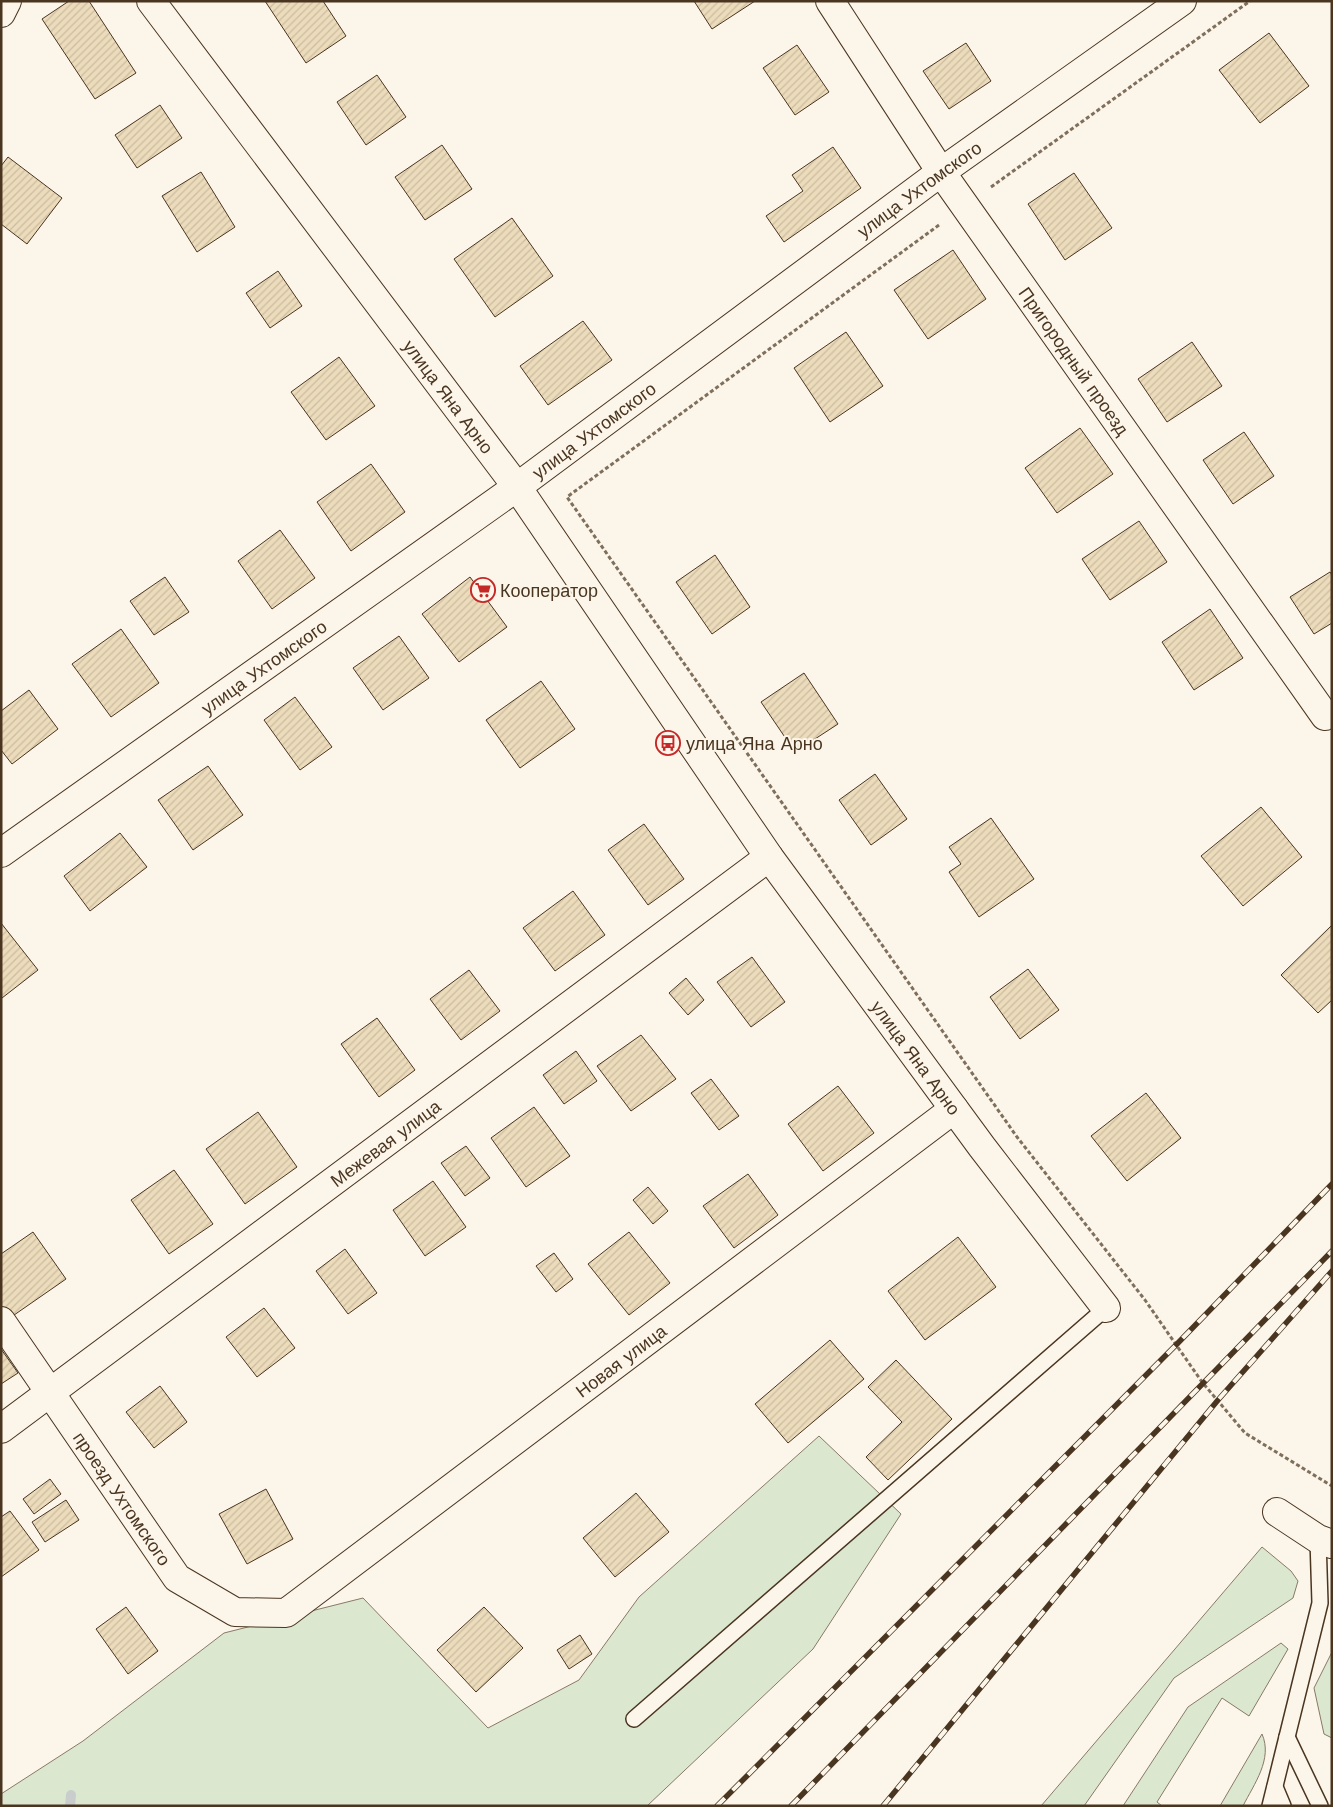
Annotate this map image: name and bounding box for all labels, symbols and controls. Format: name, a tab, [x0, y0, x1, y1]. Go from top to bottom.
street label: улица Ухтомского	[853, 136, 985, 241]
street label: Пригородный проезд	[1015, 283, 1134, 439]
street label: улица Яна Арно	[399, 335, 498, 457]
street label: улица Ухтомского	[528, 377, 660, 483]
supermarket icon: Кооператор	[470, 577, 496, 603]
place label: Кооператор	[500, 580, 598, 601]
street label: улица Ухтомского	[197, 615, 330, 718]
bus stop icon: улица Яна Арно	[655, 730, 681, 756]
place label: улица Яна Арно	[686, 733, 823, 754]
street label: улица Яна Арно	[867, 996, 965, 1119]
street label: Межевая улица	[326, 1094, 445, 1191]
street label: Новая улица	[571, 1319, 671, 1401]
street label: проезд Ухтомского	[69, 1428, 176, 1569]

